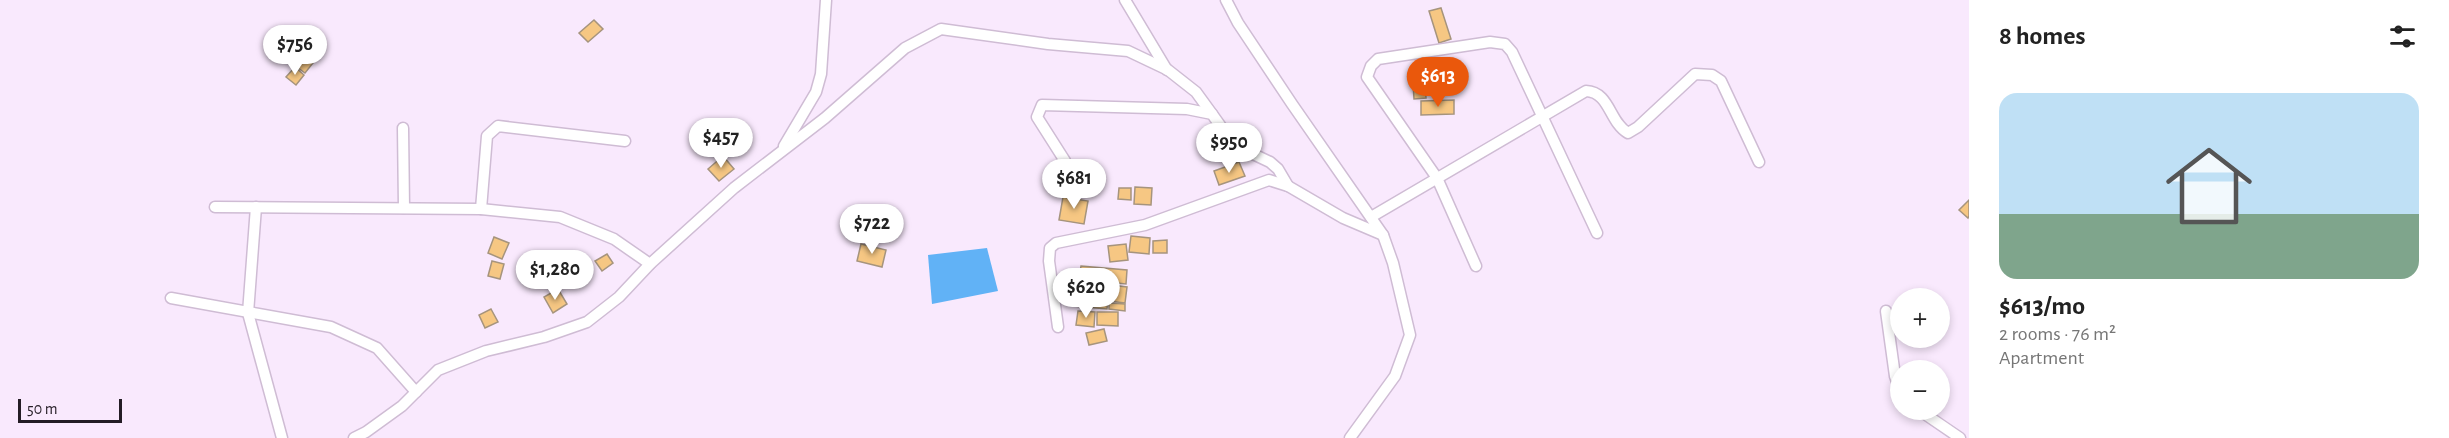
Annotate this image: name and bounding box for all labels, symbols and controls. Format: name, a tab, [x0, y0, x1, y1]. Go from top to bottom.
icon: filters	[2386, 20, 2419, 53]
text: 8 homes	[1999, 23, 2086, 49]
pin: $756	[259, 25, 331, 76]
text: $756	[277, 34, 313, 54]
pin: $613	[1402, 57, 1474, 108]
text: $613	[1421, 66, 1455, 86]
pin: $457	[685, 118, 757, 169]
pin: $950	[1193, 123, 1265, 174]
text: $457	[703, 127, 739, 147]
text: $950	[1210, 132, 1248, 152]
icon: home	[2155, 132, 2263, 240]
pin: $681	[1038, 159, 1110, 210]
text: $681	[1056, 168, 1092, 188]
pin: $722	[836, 204, 908, 255]
text: $722	[854, 213, 890, 233]
pin: $1,280	[506, 250, 604, 301]
text: $1,280	[530, 259, 580, 279]
pin: $620	[1050, 268, 1122, 319]
text: $620	[1067, 277, 1105, 297]
map controls	[1890, 288, 1950, 420]
button: +	[1890, 288, 1950, 348]
text: $613/mo	[1999, 293, 2085, 319]
text: 2 rooms · 76 m²	[1999, 324, 2116, 344]
text: Apartment	[1999, 348, 2084, 368]
button: −	[1890, 360, 1950, 420]
scale bar	[18, 396, 122, 424]
text: 50 m	[27, 401, 58, 417]

